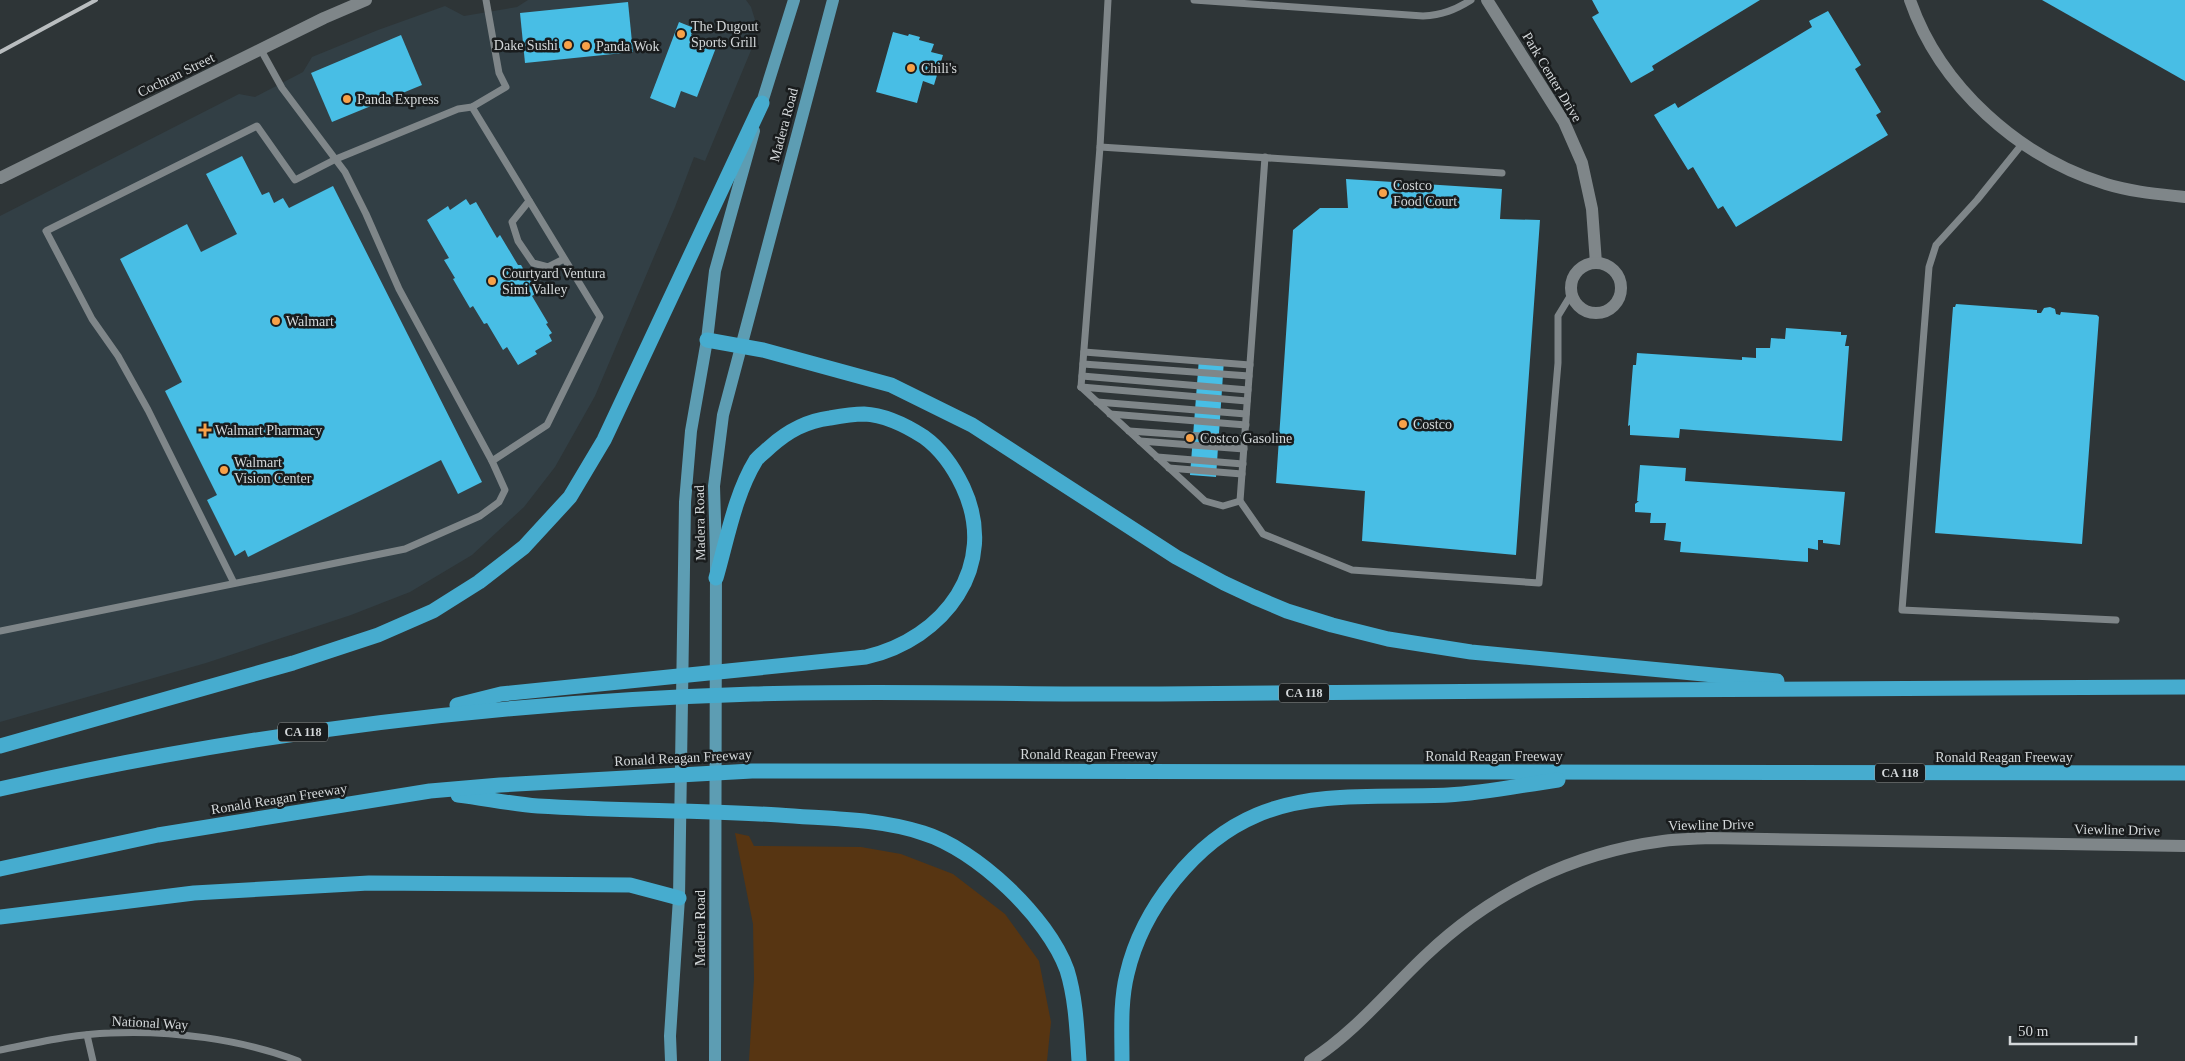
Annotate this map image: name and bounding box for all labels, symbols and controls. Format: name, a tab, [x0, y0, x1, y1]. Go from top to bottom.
place label: The Dugout Sports Grill	[691, 19, 758, 50]
marker: The Dugout Sports Grill	[675, 28, 687, 40]
street label: Park Center Drive	[1519, 29, 1585, 125]
place label: Dake Sushi	[494, 38, 558, 53]
marker: Dake Sushi	[562, 39, 574, 51]
place label: Panda Wok	[596, 39, 660, 54]
marker: Panda Wok	[580, 40, 592, 52]
street label: Cochran Street	[135, 50, 217, 100]
place label: Chili's	[921, 61, 957, 76]
marker: Chili's	[905, 62, 917, 74]
street label: Madera Road	[767, 86, 801, 164]
place label: Panda Express	[357, 92, 439, 107]
marker: Panda Express	[341, 93, 353, 105]
place label: Costco Food Court	[1393, 178, 1457, 209]
marker: Costco Food Court	[1377, 187, 1389, 199]
place label: Courtyard Ventura Simi Valley	[502, 266, 606, 297]
marker: Courtyard Ventura Simi Valley	[486, 275, 498, 287]
place label: Walmart	[286, 314, 334, 329]
marker: Walmart	[270, 315, 282, 327]
place label: Costco	[1413, 417, 1452, 432]
marker: Costco	[1397, 418, 1409, 430]
place label: Walmart Pharmacy	[215, 423, 322, 438]
marker: Walmart Pharmacy	[199, 424, 211, 436]
place label: Costco Gasoline	[1200, 431, 1292, 446]
marker: Costco Gasoline	[1184, 432, 1196, 444]
place label: Walmart Vision Center	[234, 455, 312, 486]
marker: Walmart Vision Center	[218, 464, 230, 476]
street label: Madera Road	[692, 485, 708, 561]
road number: CA 118	[1279, 684, 1329, 702]
road number: CA 118	[278, 722, 328, 742]
street label: Ronald Reagan Freeway	[614, 747, 752, 769]
street label: Ronald Reagan Freeway	[1020, 747, 1158, 762]
street label: Ronald Reagan Freeway	[1425, 749, 1563, 764]
street label: Ronald Reagan Freeway	[1935, 750, 2073, 765]
road number: CA 118	[1875, 764, 1925, 782]
street label: Ronald Reagan Freeway	[210, 781, 348, 817]
street label: Viewline Drive	[1668, 817, 1754, 833]
street label: Viewline Drive	[2074, 822, 2160, 838]
street label: Madera Road	[693, 890, 708, 966]
street label: National Way	[111, 1014, 189, 1032]
scale bar	[2010, 1014, 2136, 1046]
text: 50 m	[2018, 1023, 2049, 1039]

